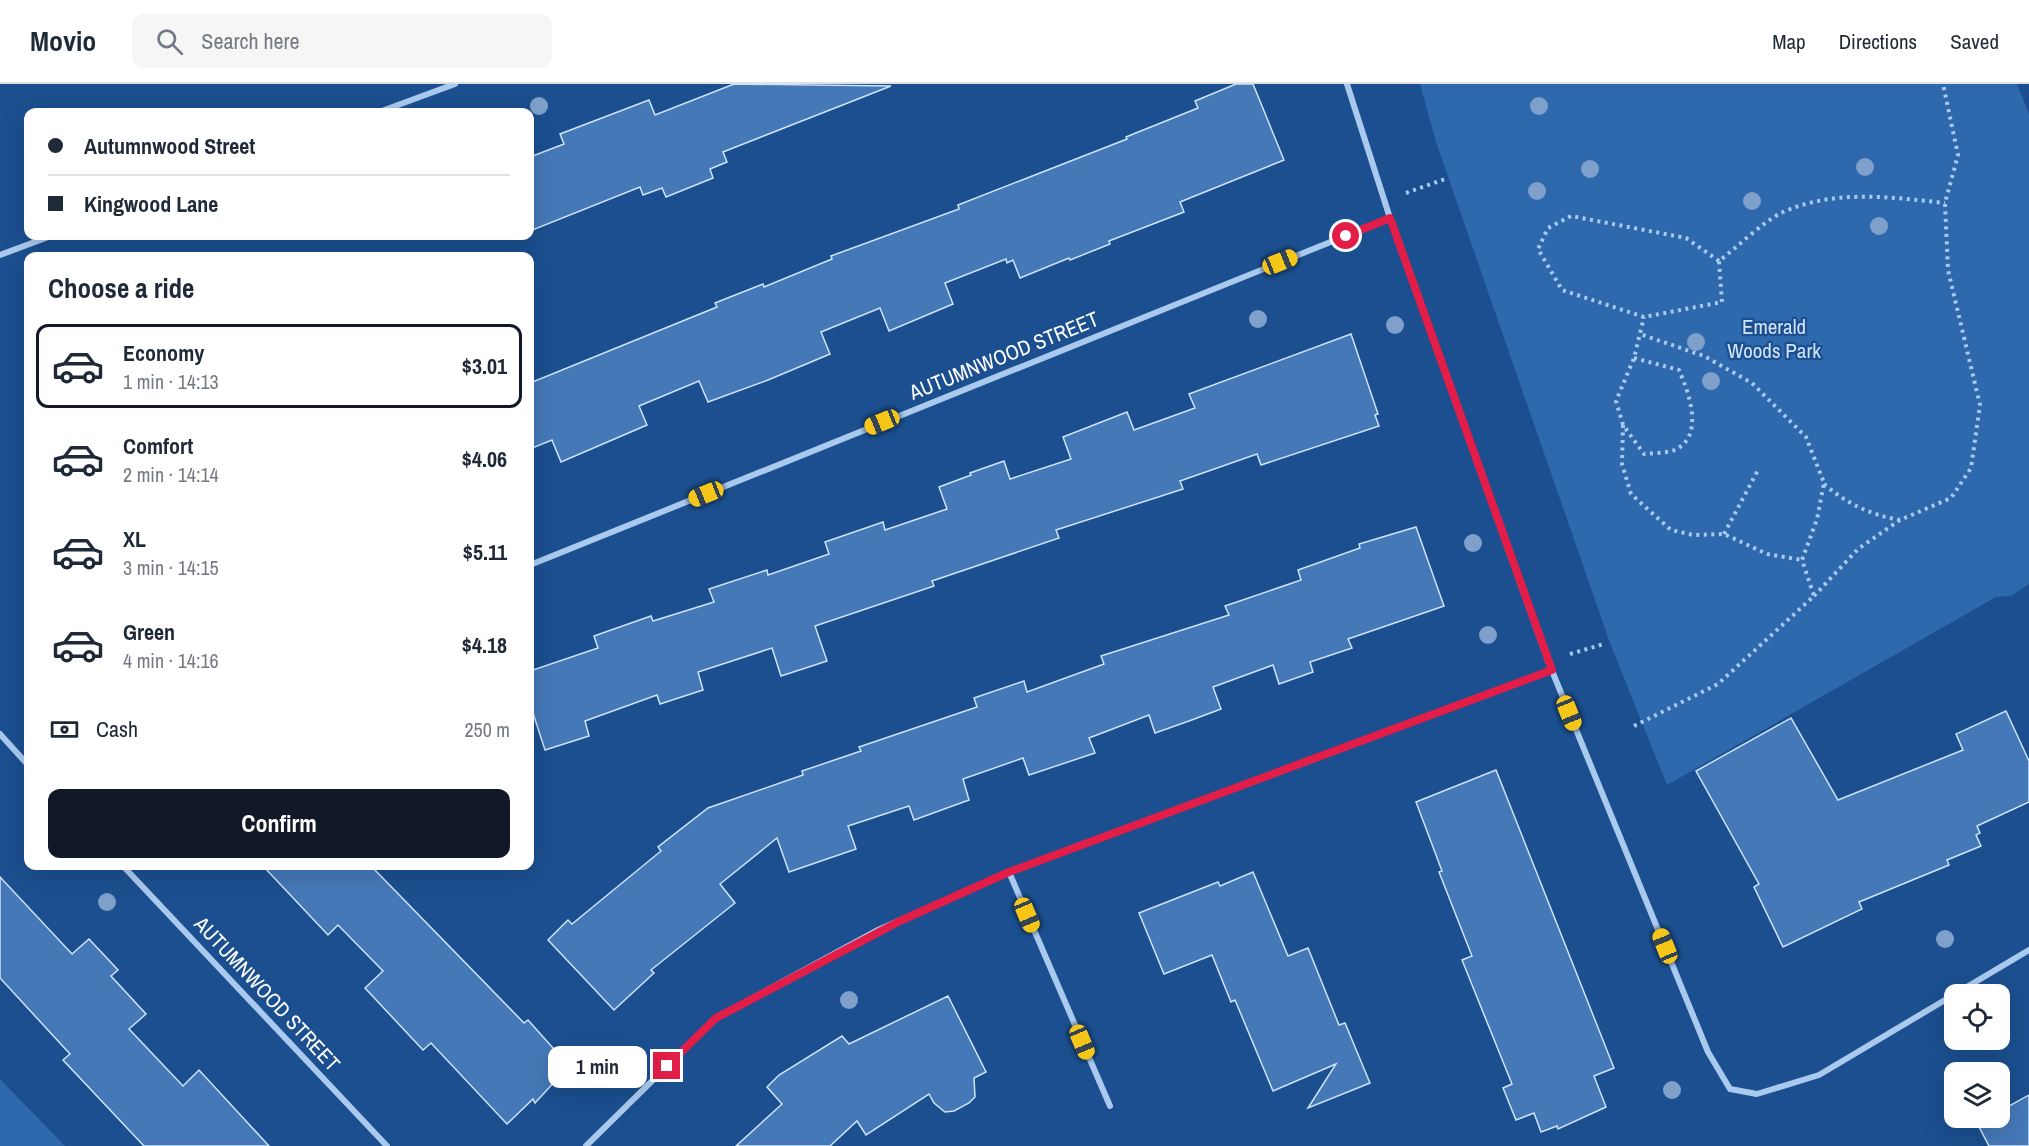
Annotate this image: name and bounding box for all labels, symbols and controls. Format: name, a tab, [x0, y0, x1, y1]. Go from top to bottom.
search box	[132, 14, 552, 68]
text: Movio	[30, 22, 96, 60]
icon: search	[153, 25, 186, 58]
text: Search here	[201, 26, 300, 56]
text: Map	[1772, 27, 1806, 56]
text: Directions	[1839, 27, 1917, 56]
text: Saved	[1950, 27, 1999, 56]
text: Autumnwood Street	[84, 131, 255, 161]
text: Kingwood Lane	[84, 189, 218, 219]
route start	[1332, 222, 1359, 249]
car	[1260, 247, 1300, 277]
text: Choose a ride	[48, 270, 194, 306]
street label: AUTUMNWOOD STREET	[904, 304, 1103, 407]
park label: Emerald Woods Park	[1727, 312, 1821, 365]
text: Economy	[123, 338, 204, 368]
icon: car	[51, 339, 105, 393]
text: $3.01	[462, 351, 507, 381]
text: 1 min · 14:13	[123, 368, 219, 395]
car	[862, 407, 902, 437]
text: Comfort	[123, 431, 193, 461]
icon: car	[51, 432, 105, 486]
text: $4.06	[462, 444, 507, 474]
text: 2 min · 14:14	[123, 461, 219, 488]
car	[686, 479, 726, 509]
text: XL	[123, 524, 146, 554]
icon: car	[51, 525, 105, 579]
text: $5.11	[463, 537, 507, 567]
text: 3 min · 14:15	[123, 554, 219, 581]
text: Green	[123, 617, 175, 647]
icon: car	[51, 618, 105, 672]
text: $4.18	[462, 630, 507, 660]
text: 4 min · 14:16	[123, 647, 219, 674]
car	[1554, 693, 1584, 733]
icon: cash	[48, 713, 81, 746]
text: Cash	[96, 714, 138, 744]
text: 250 m	[464, 716, 510, 743]
button: Confirm	[48, 789, 510, 858]
car	[1012, 895, 1042, 935]
street label: AUTUMNWOOD STREET	[187, 909, 347, 1078]
car	[1650, 926, 1680, 966]
map controls	[1944, 984, 2010, 1128]
button: locate	[1944, 984, 2010, 1050]
car	[1067, 1022, 1097, 1062]
callout: 1 min	[547, 1045, 646, 1087]
route end	[653, 1052, 680, 1079]
text: 1 min	[576, 1053, 619, 1080]
button: layers	[1944, 1062, 2010, 1128]

